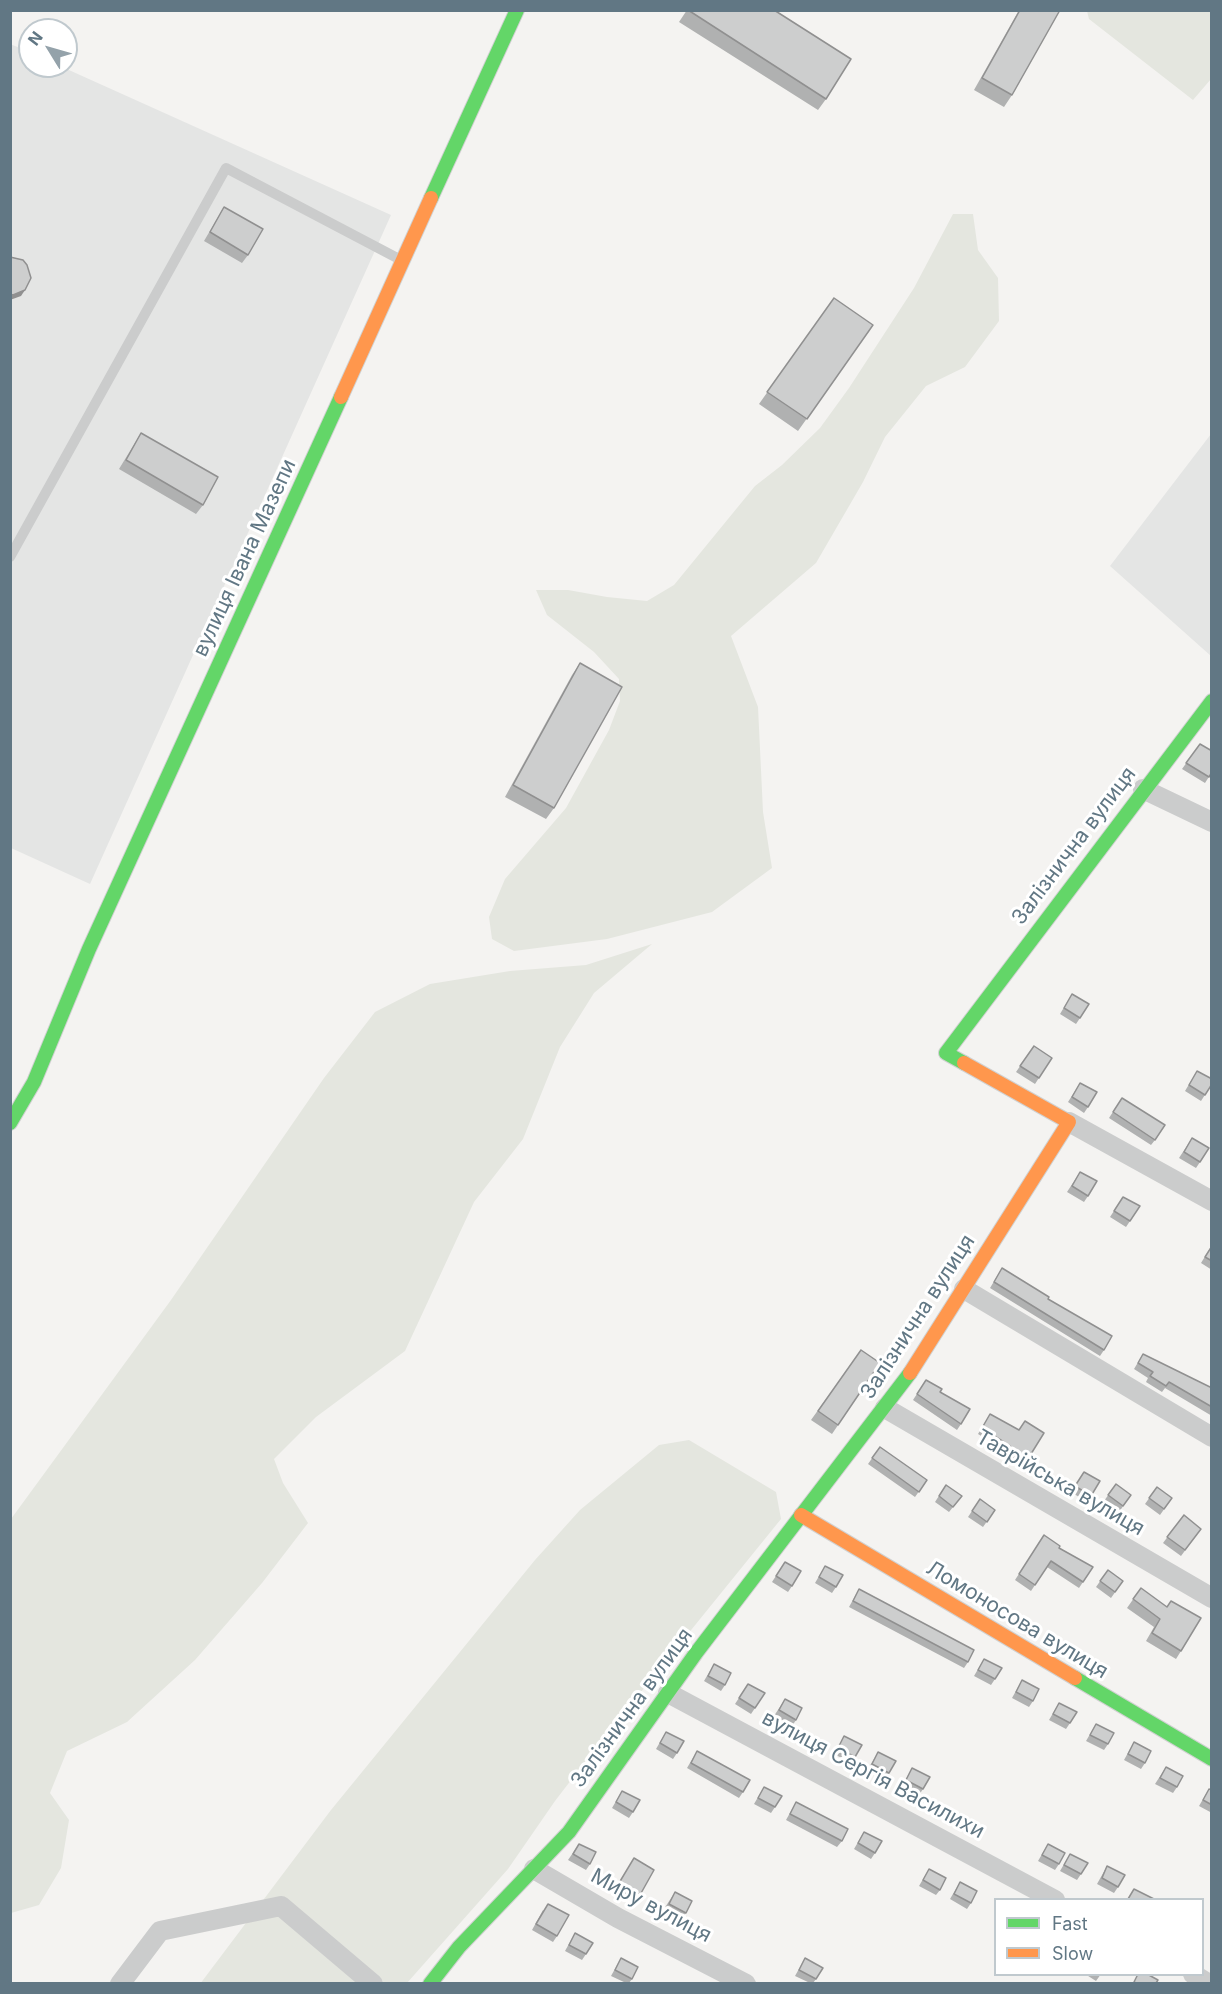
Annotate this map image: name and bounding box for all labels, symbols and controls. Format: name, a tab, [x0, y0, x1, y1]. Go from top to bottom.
north arrow	[18, 18, 78, 78]
text: N	[24, 27, 47, 49]
street label: вулиця Івана Мазепи	[188, 455, 302, 661]
street label: Залізнична вулиця	[1007, 762, 1141, 930]
street label: Залізнична вулиця	[855, 1230, 981, 1404]
street label: Таврійська вулиця	[971, 1425, 1149, 1541]
street label: Ломоносова вулиця	[922, 1556, 1112, 1684]
street label: Залізнична вулиця	[566, 1623, 698, 1793]
street label: вулиця Сергія Василихи	[758, 1706, 988, 1844]
street label: Миру вулиця	[586, 1864, 716, 1948]
legend	[994, 1898, 1204, 1976]
text: Fast	[1052, 1913, 1088, 1934]
text: Slow	[1052, 1943, 1093, 1964]

